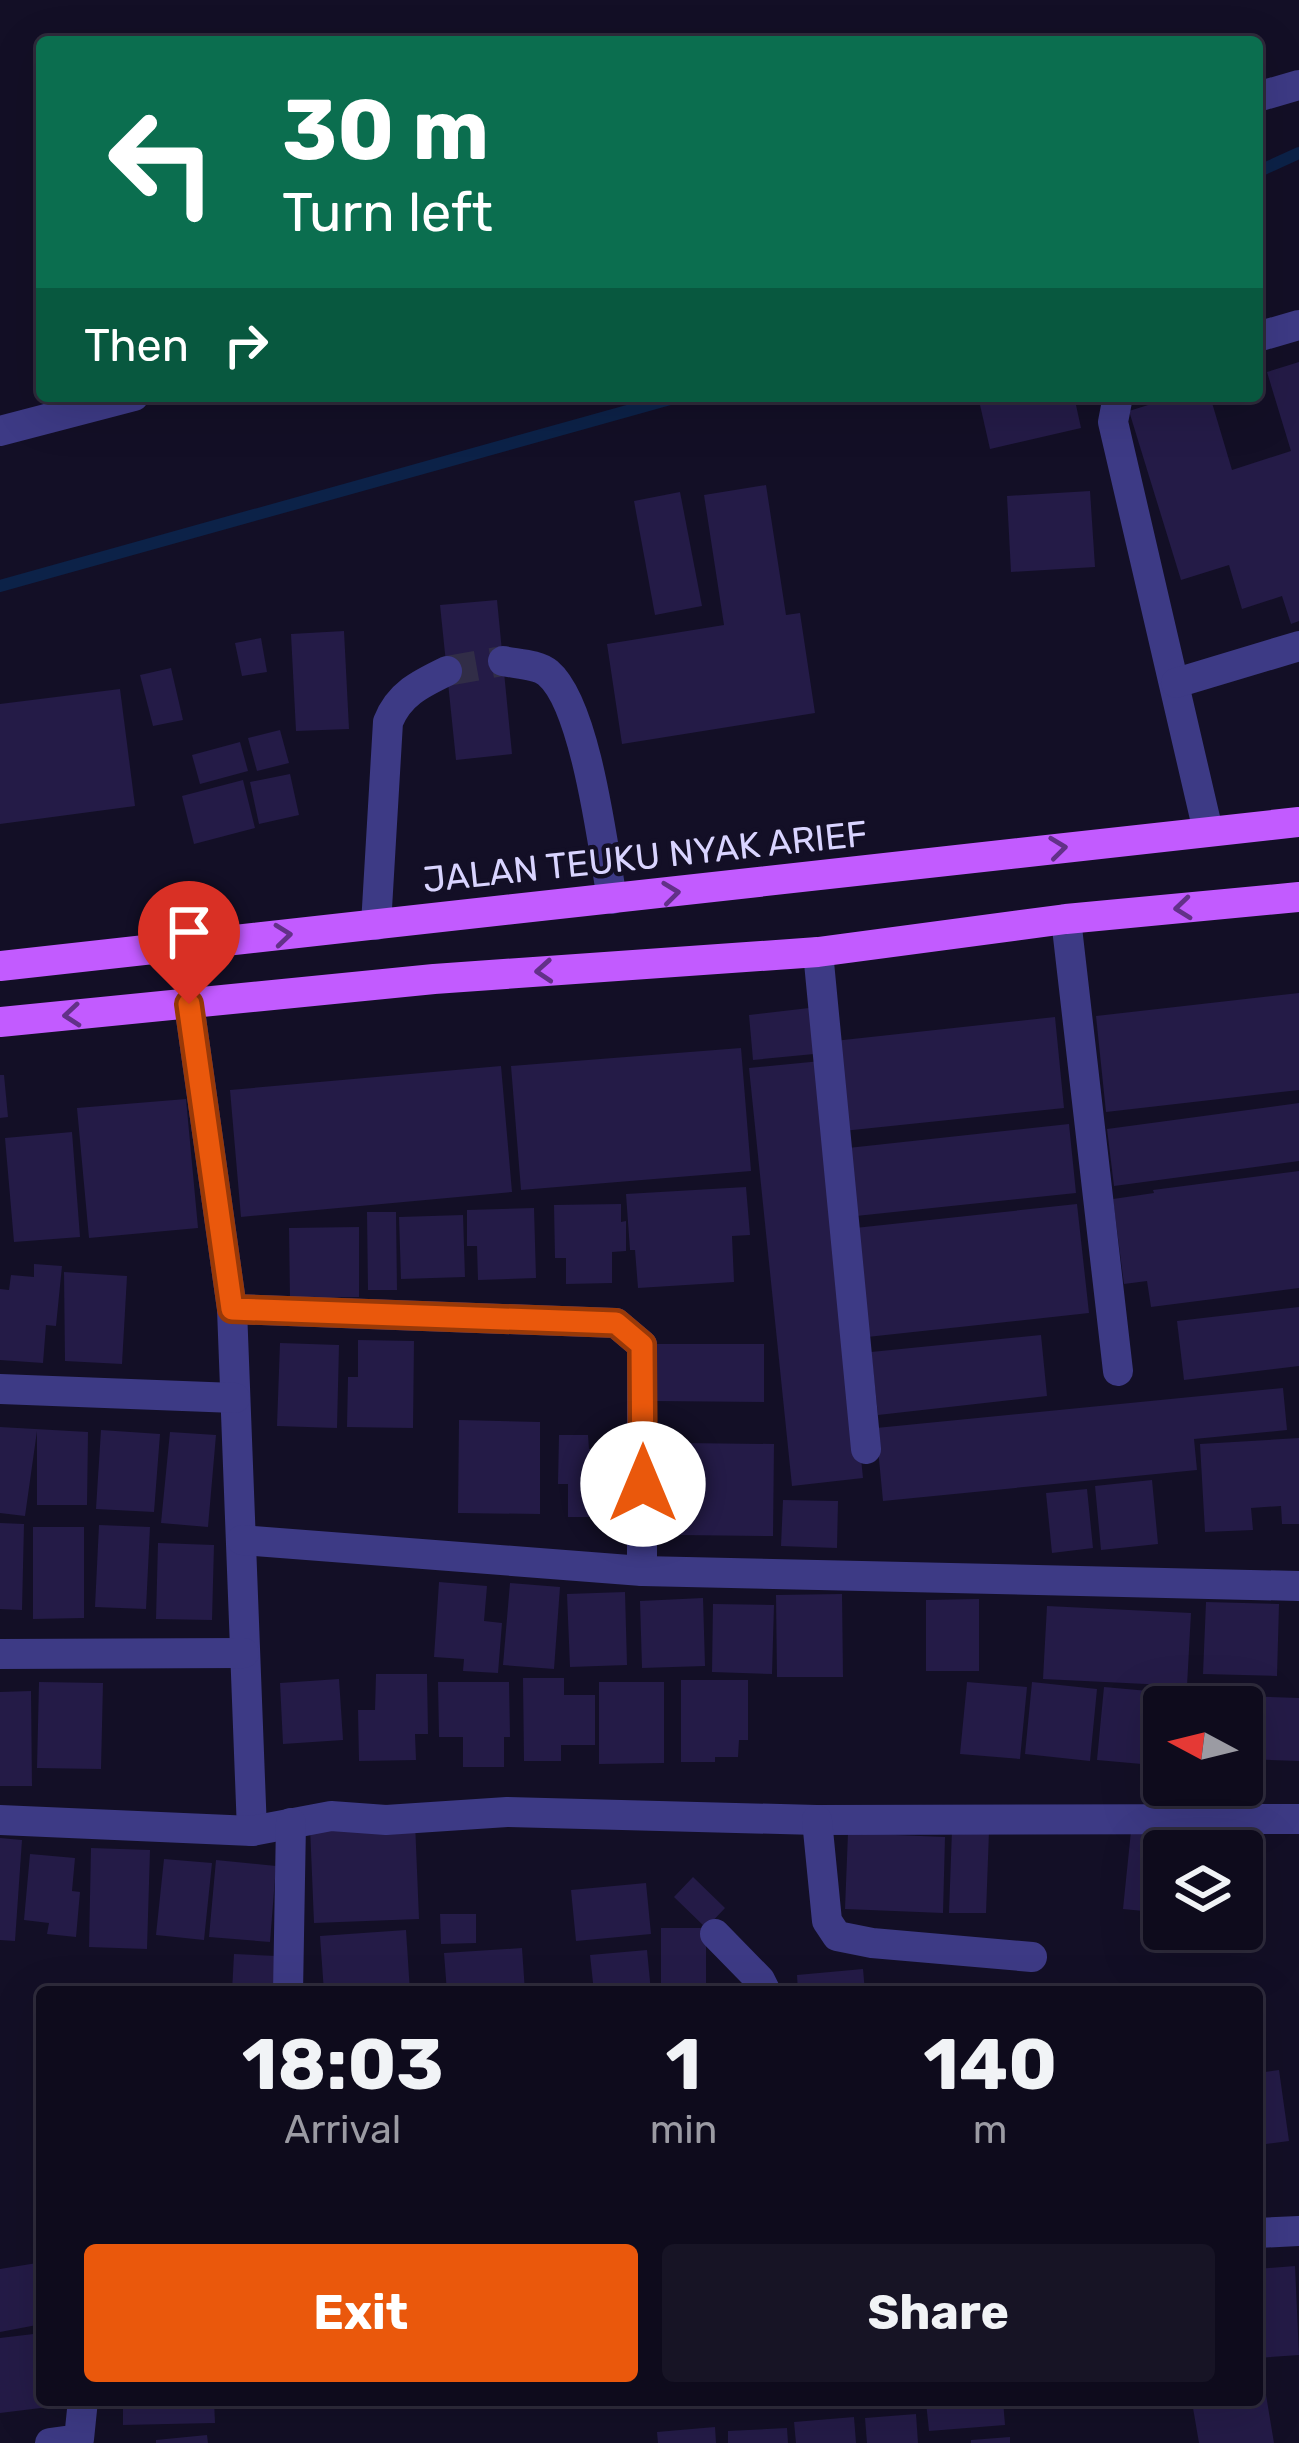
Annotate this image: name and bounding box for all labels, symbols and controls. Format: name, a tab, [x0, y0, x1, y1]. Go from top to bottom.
text: 30 m	[282, 80, 489, 180]
icon: left	[84, 84, 240, 240]
text: Turn left	[282, 181, 493, 245]
icon: right	[213, 312, 279, 378]
text: Then	[84, 319, 189, 372]
street label: JALAN TEUKU NYAK ARIEF	[421, 812, 869, 901]
one-way arrow	[1049, 836, 1068, 861]
one-way arrow	[661, 880, 681, 906]
pin	[138, 881, 240, 1004]
one-way arrow	[1173, 895, 1192, 920]
icon: arrive	[156, 899, 222, 965]
one-way arrow	[274, 923, 293, 948]
one-way arrow	[534, 958, 553, 984]
one-way arrow	[62, 1002, 81, 1027]
position arrow	[580, 1421, 706, 1547]
north arrow	[1143, 1686, 1263, 1806]
map controls	[1143, 1686, 1263, 1950]
button: layers	[1143, 1830, 1263, 1950]
text: 18:03	[242, 2022, 444, 2107]
text: 1	[666, 2022, 701, 2107]
text: 140	[923, 2022, 1057, 2107]
text: Arrival	[284, 2107, 401, 2153]
text: min	[650, 2107, 717, 2153]
text: m	[973, 2107, 1008, 2153]
button: Exit	[84, 2244, 638, 2382]
button: Share	[662, 2244, 1215, 2382]

